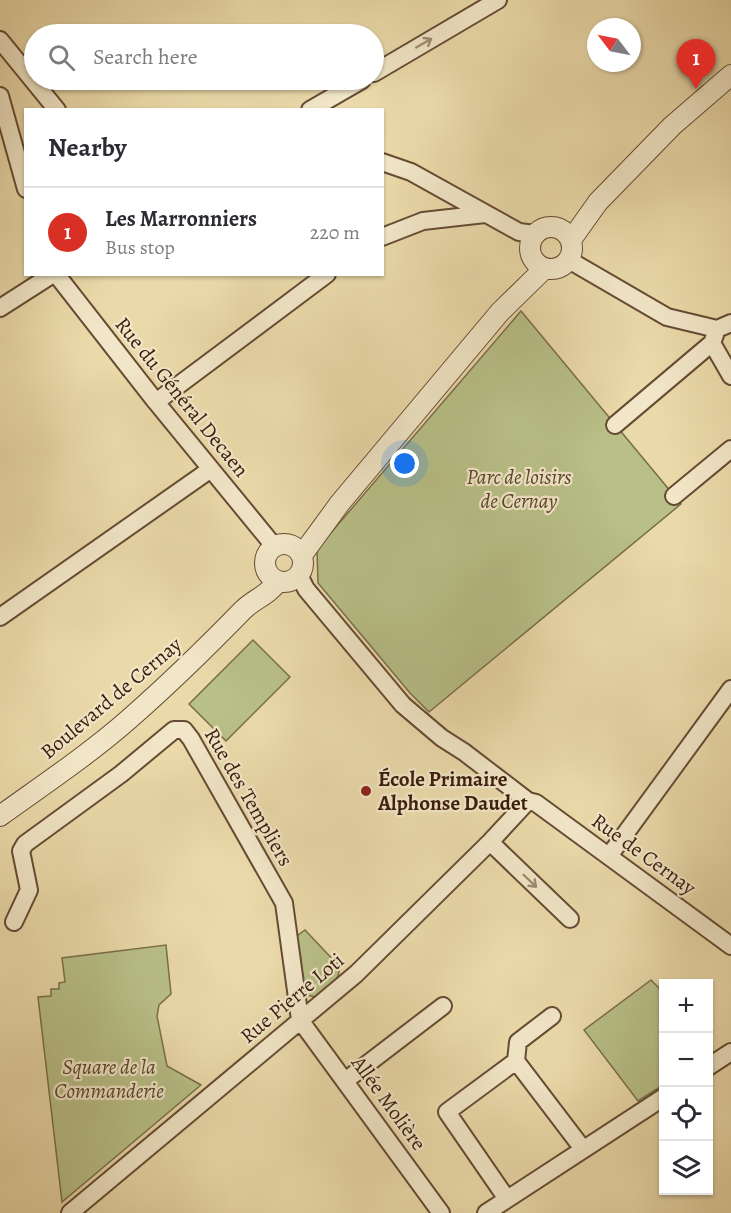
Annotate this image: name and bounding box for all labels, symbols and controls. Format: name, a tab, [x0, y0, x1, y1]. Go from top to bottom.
north arrow	[587, 18, 641, 72]
search box	[24, 24, 384, 90]
one-way arrow	[415, 37, 432, 49]
pin: 1	[676, 40, 716, 89]
icon: search	[45, 41, 78, 74]
text: Search here	[93, 42, 198, 72]
text: Nearby	[48, 130, 127, 165]
text: Les Marronniers	[105, 204, 257, 234]
text: 1	[64, 219, 71, 246]
text: 220 m	[310, 219, 360, 246]
text: Bus stop	[105, 234, 175, 261]
street label: Rue du Général Decaen	[109, 311, 255, 483]
your location	[390, 449, 419, 478]
park label: Parc de loisirs de Cernay	[467, 463, 571, 515]
street label: Boulevard de Cernay	[35, 630, 188, 765]
street label: Rue des Templiers	[198, 723, 300, 871]
place label: École Primaire Alphonse Daudet	[377, 765, 528, 817]
marker: École Primaire Alphonse Daudet	[359, 784, 373, 798]
street label: Rue de Cernay	[586, 807, 702, 902]
one-way arrow	[522, 873, 537, 887]
street label: Rue Pierre Loti	[234, 946, 350, 1050]
map controls	[659, 979, 713, 1195]
button: +	[659, 979, 713, 1033]
button: −	[659, 1033, 713, 1087]
street label: Allée Molière	[345, 1049, 433, 1156]
park label: Square de la Commanderie	[54, 1053, 164, 1105]
button: locate	[659, 1087, 713, 1141]
button: layers	[659, 1141, 713, 1195]

